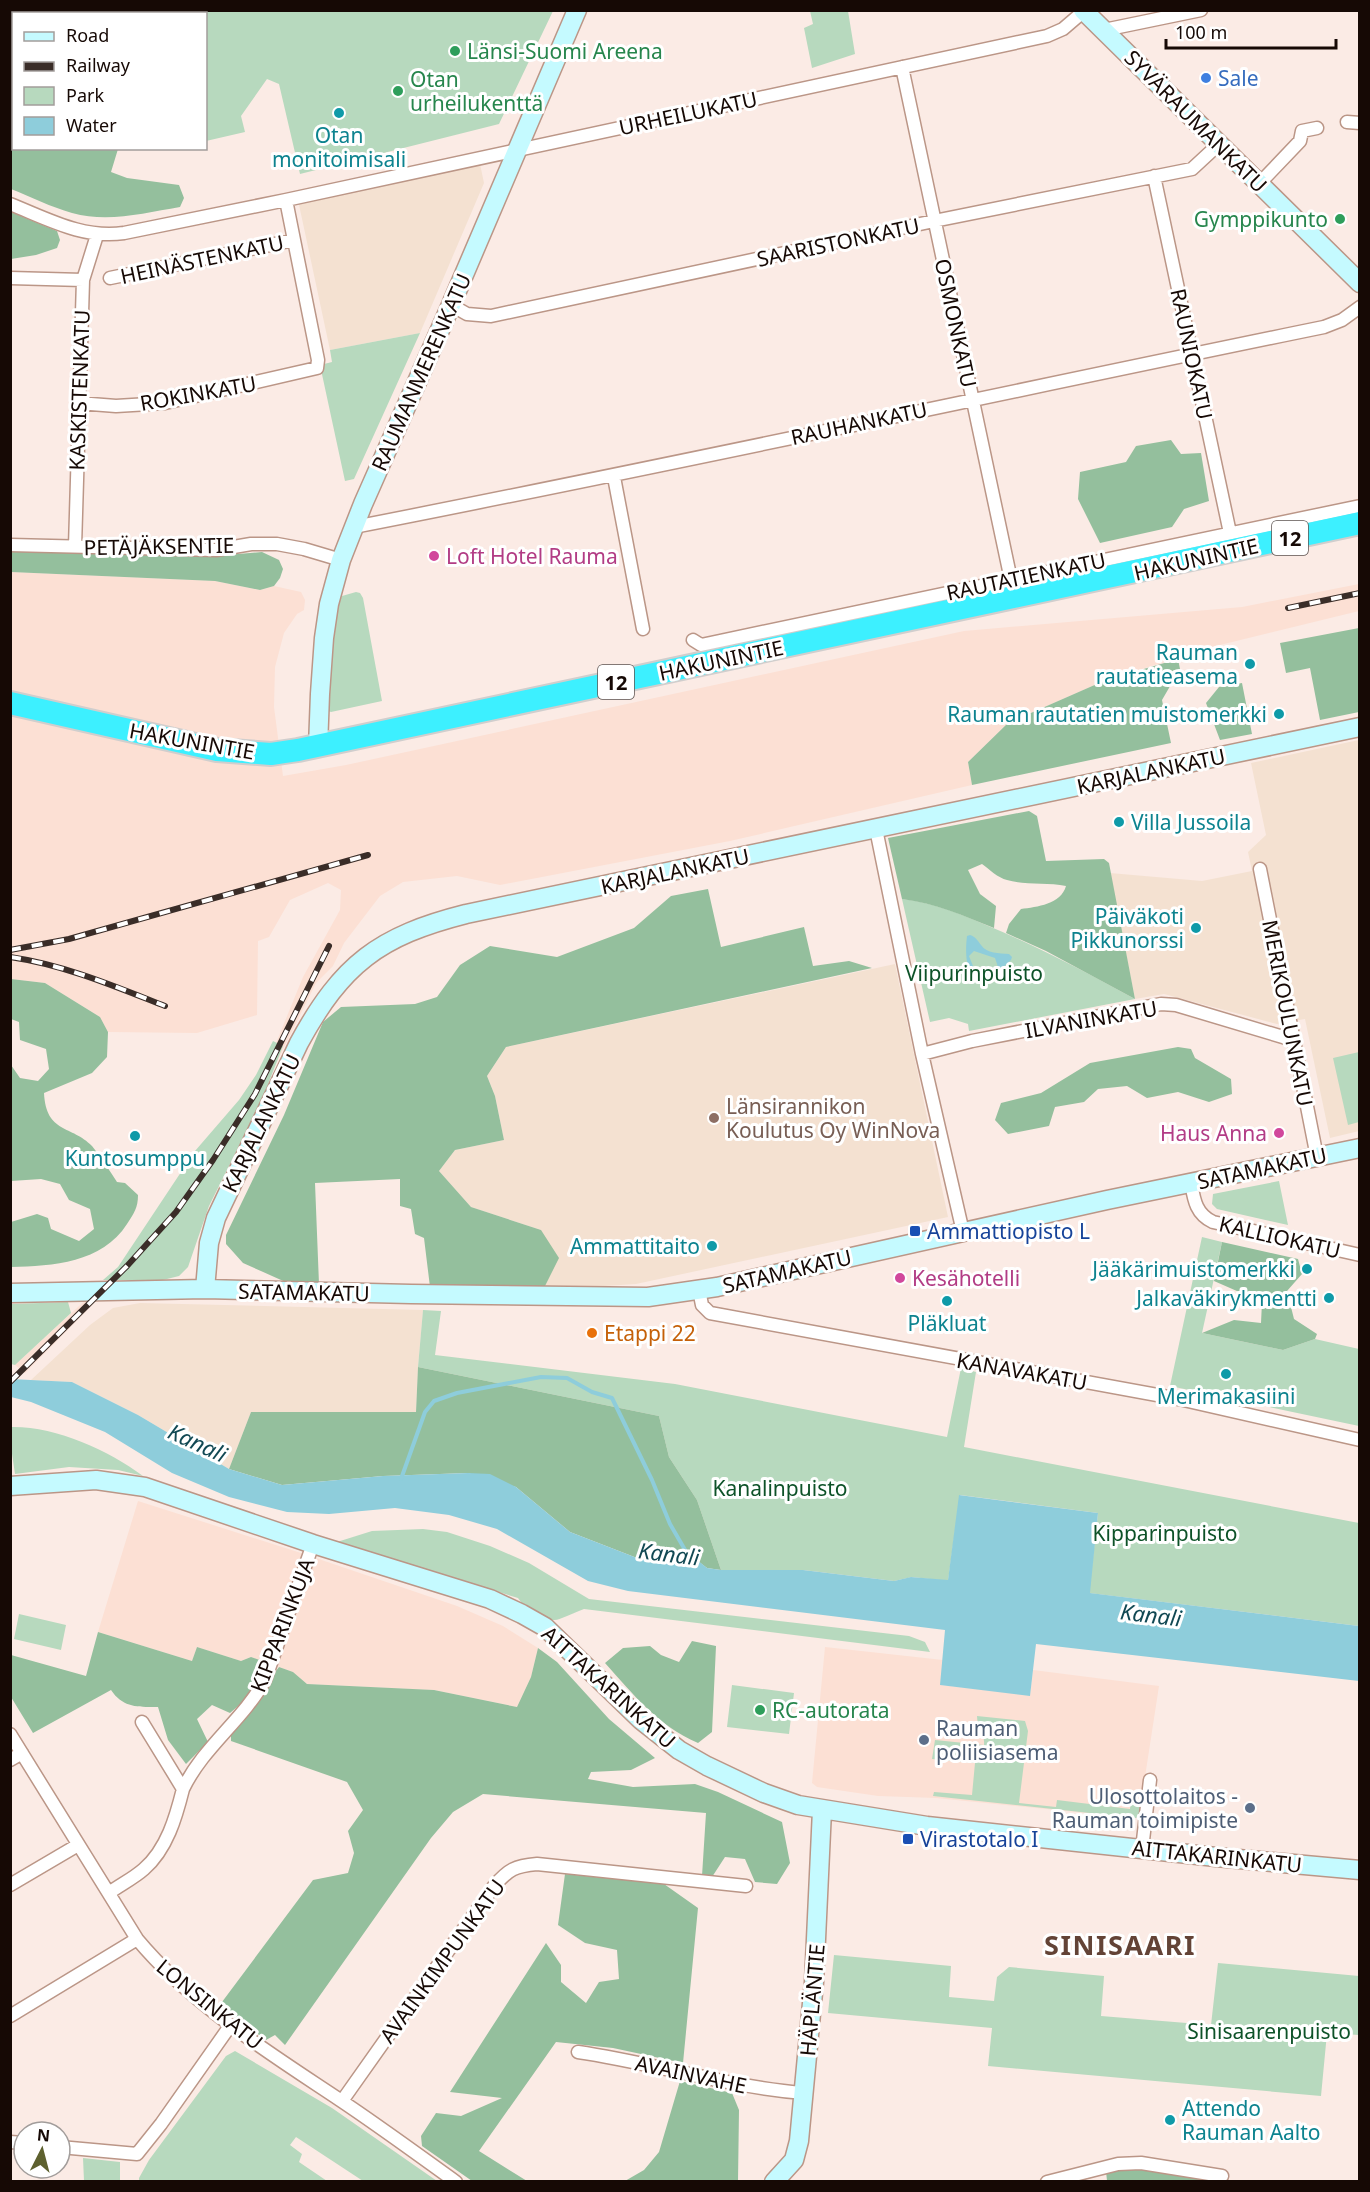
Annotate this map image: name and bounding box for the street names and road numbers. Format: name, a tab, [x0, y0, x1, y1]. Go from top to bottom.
street label: SYVÄRAUMANKATU	[1119, 44, 1273, 198]
street label: URHEILUKATU	[616, 85, 760, 141]
street label: SAARISTONKATU	[754, 211, 922, 273]
street label: HEINÄSTENKATU	[118, 228, 286, 290]
street label: OSMONKATU	[929, 256, 983, 390]
street label: RAUMANMERENKATU	[365, 269, 477, 475]
street label: RAUNIOKATU	[1164, 286, 1220, 422]
street label: KASKISTENKATU	[62, 309, 96, 471]
street label: ROKINKATU	[138, 369, 258, 417]
street label: RAUHANKATU	[788, 395, 930, 451]
road number: 12	[1272, 521, 1308, 555]
street label: PETÄJÄKSENTIE	[83, 531, 235, 561]
street label: HAKUNINTIE	[1131, 531, 1261, 587]
street label: RAUTATIENKATU	[944, 545, 1108, 607]
street label: HAKUNINTIE	[656, 633, 786, 687]
road number: 12	[598, 665, 634, 699]
street label: HAKUNINTIE	[127, 716, 257, 766]
street label: KARJALANKATU	[1074, 742, 1228, 800]
street label: KARJALANKATU	[598, 842, 752, 900]
street label: MERIKOULUNKATU	[1256, 917, 1320, 1109]
street label: ILVANINKATU	[1023, 994, 1159, 1044]
street label: KARJALANKATU	[215, 1049, 307, 1197]
street label: SATAMAKATU	[1195, 1141, 1329, 1195]
street label: KALLIOKATU	[1216, 1209, 1344, 1265]
street label: SATAMAKATU	[720, 1243, 854, 1299]
street label: SATAMAKATU	[238, 1277, 370, 1307]
street label: KANAVAKATU	[955, 1346, 1089, 1396]
street label: KIPPARINKUJA	[244, 1553, 321, 1696]
street label: AITTAKARINKATU	[536, 1619, 682, 1755]
street label: AITTAKARINKATU	[1131, 1833, 1303, 1879]
street label: AVAINKIMPUNKATU	[373, 1873, 511, 2049]
street label: HÄPLÄNTIE	[793, 1943, 831, 2057]
street label: LONSINKATU	[151, 1952, 269, 2056]
street label: AVAINVAHE	[633, 2049, 749, 2099]

